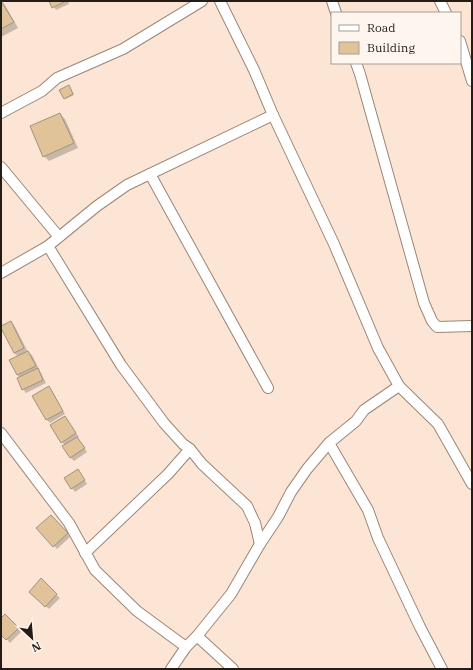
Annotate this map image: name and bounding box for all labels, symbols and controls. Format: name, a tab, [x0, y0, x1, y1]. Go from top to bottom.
legend	[331, 12, 461, 64]
text: Road	[367, 20, 396, 35]
text: Building	[367, 40, 415, 55]
north arrow	[12, 618, 52, 658]
text: N	[29, 639, 43, 655]

